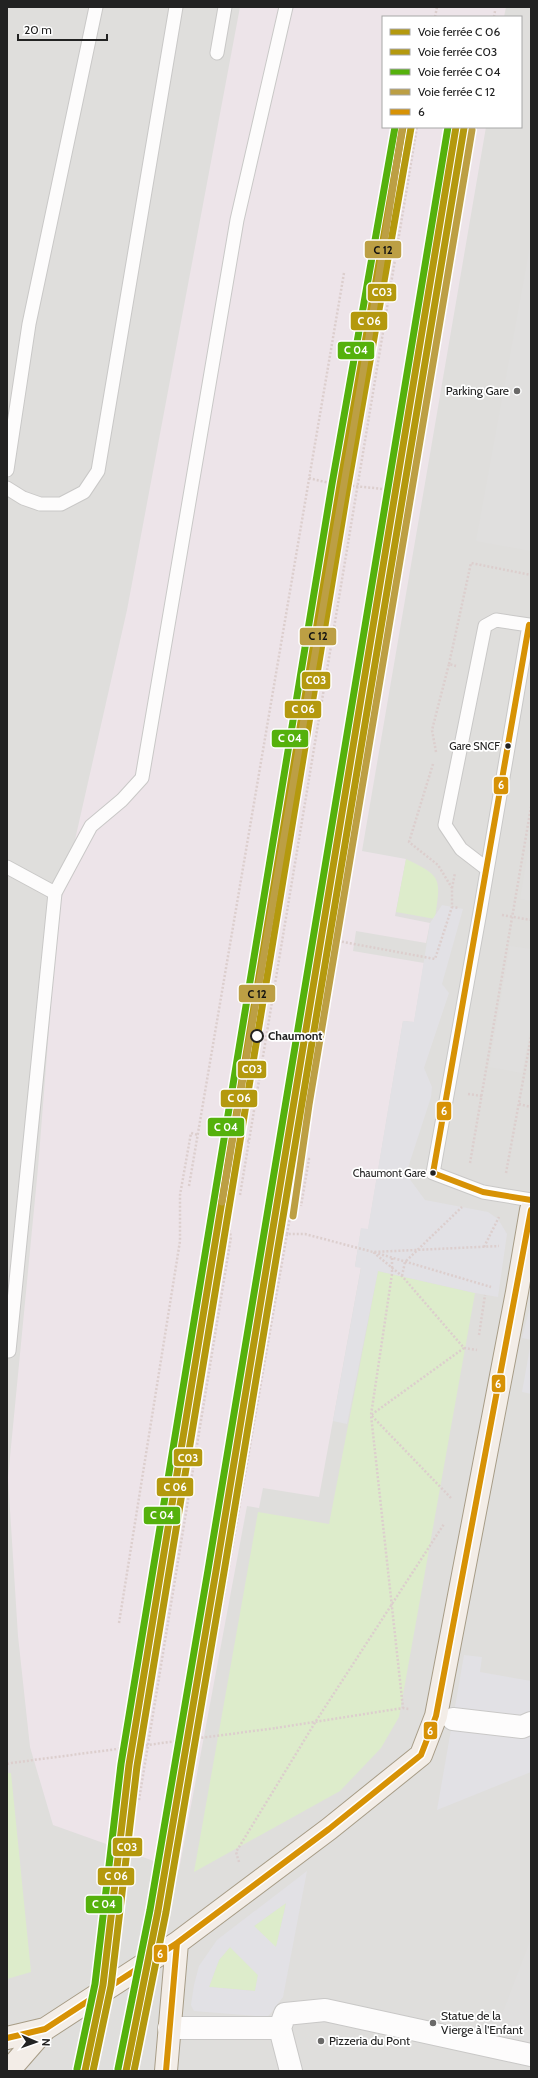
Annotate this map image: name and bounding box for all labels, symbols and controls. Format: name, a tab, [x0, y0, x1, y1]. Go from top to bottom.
scale bar	[18, 16, 107, 42]
legend	[382, 16, 522, 128]
text: 20 m	[24, 22, 52, 37]
text: Voie ferrée C 06	[418, 24, 500, 39]
text: Voie ferrée C03	[418, 44, 497, 59]
text: Voie ferrée C 04	[418, 64, 500, 79]
text: Voie ferrée C 12	[418, 84, 495, 99]
text: 6	[418, 104, 425, 119]
line badge: C 12	[364, 240, 402, 259]
text: C 12	[373, 243, 393, 257]
line badge: C03	[367, 283, 397, 302]
text: C03	[372, 285, 392, 299]
line badge: C 06	[350, 311, 388, 331]
text: C 06	[357, 314, 381, 328]
line badge: C 04	[337, 341, 375, 360]
text: C 04	[344, 343, 368, 357]
place label: Parking Gare	[446, 383, 509, 398]
marker: Parking Gare	[512, 386, 522, 396]
line badge: C 12	[299, 627, 337, 646]
text: C 12	[308, 629, 328, 643]
line badge: C03	[301, 671, 331, 690]
text: C03	[306, 673, 326, 687]
line badge: C 06	[284, 700, 322, 719]
text: C 06	[291, 702, 315, 716]
line badge: C 04	[271, 729, 309, 748]
text: C 04	[278, 731, 302, 745]
place label: Gare SNCF	[449, 739, 500, 753]
marker: Gare SNCF	[503, 741, 513, 751]
line badge: 6	[493, 776, 509, 795]
text: 6	[498, 778, 504, 792]
line badge: C 12	[238, 984, 276, 1003]
text: C 12	[247, 987, 267, 1001]
place label: Chaumont	[268, 1028, 322, 1043]
marker: Chaumont	[250, 1029, 264, 1043]
line badge: C03	[237, 1060, 267, 1079]
text: C03	[242, 1062, 262, 1076]
line badge: C 06	[220, 1089, 258, 1108]
text: C 06	[227, 1091, 251, 1105]
line badge: 6	[436, 1101, 452, 1121]
text: 6	[441, 1104, 447, 1118]
line badge: C 04	[207, 1117, 245, 1137]
text: C 04	[214, 1120, 238, 1134]
place label: Chaumont Gare	[353, 1166, 426, 1180]
marker: Chaumont Gare	[428, 1168, 438, 1178]
line badge: 6	[491, 1374, 506, 1393]
text: 6	[495, 1377, 501, 1391]
line badge: C03	[173, 1448, 203, 1467]
text: C03	[178, 1451, 198, 1465]
line badge: C 06	[156, 1477, 194, 1497]
text: C 06	[163, 1480, 187, 1494]
line badge: C 04	[143, 1506, 181, 1525]
text: C 04	[150, 1508, 174, 1522]
line badge: 6	[423, 1721, 438, 1740]
text: 6	[427, 1724, 433, 1738]
line badge: C03	[112, 1837, 143, 1857]
text: C03	[117, 1840, 137, 1854]
line badge: C 06	[97, 1867, 135, 1886]
text: C 06	[104, 1869, 128, 1883]
line badge: C 04	[85, 1895, 123, 1914]
text: C 04	[92, 1897, 116, 1911]
line badge: 6	[153, 1944, 168, 1963]
text: 6	[157, 1947, 163, 1961]
place label: Statue de la Vierge à l'Enfant	[441, 2008, 523, 2037]
marker: Statue de la Vierge à l'Enfant	[428, 2018, 438, 2028]
north arrow	[16, 2022, 56, 2062]
place label: Pizzeria du Pont	[329, 2033, 410, 2048]
marker: Pizzeria du Pont	[316, 2036, 326, 2046]
text: N	[39, 2038, 53, 2046]

